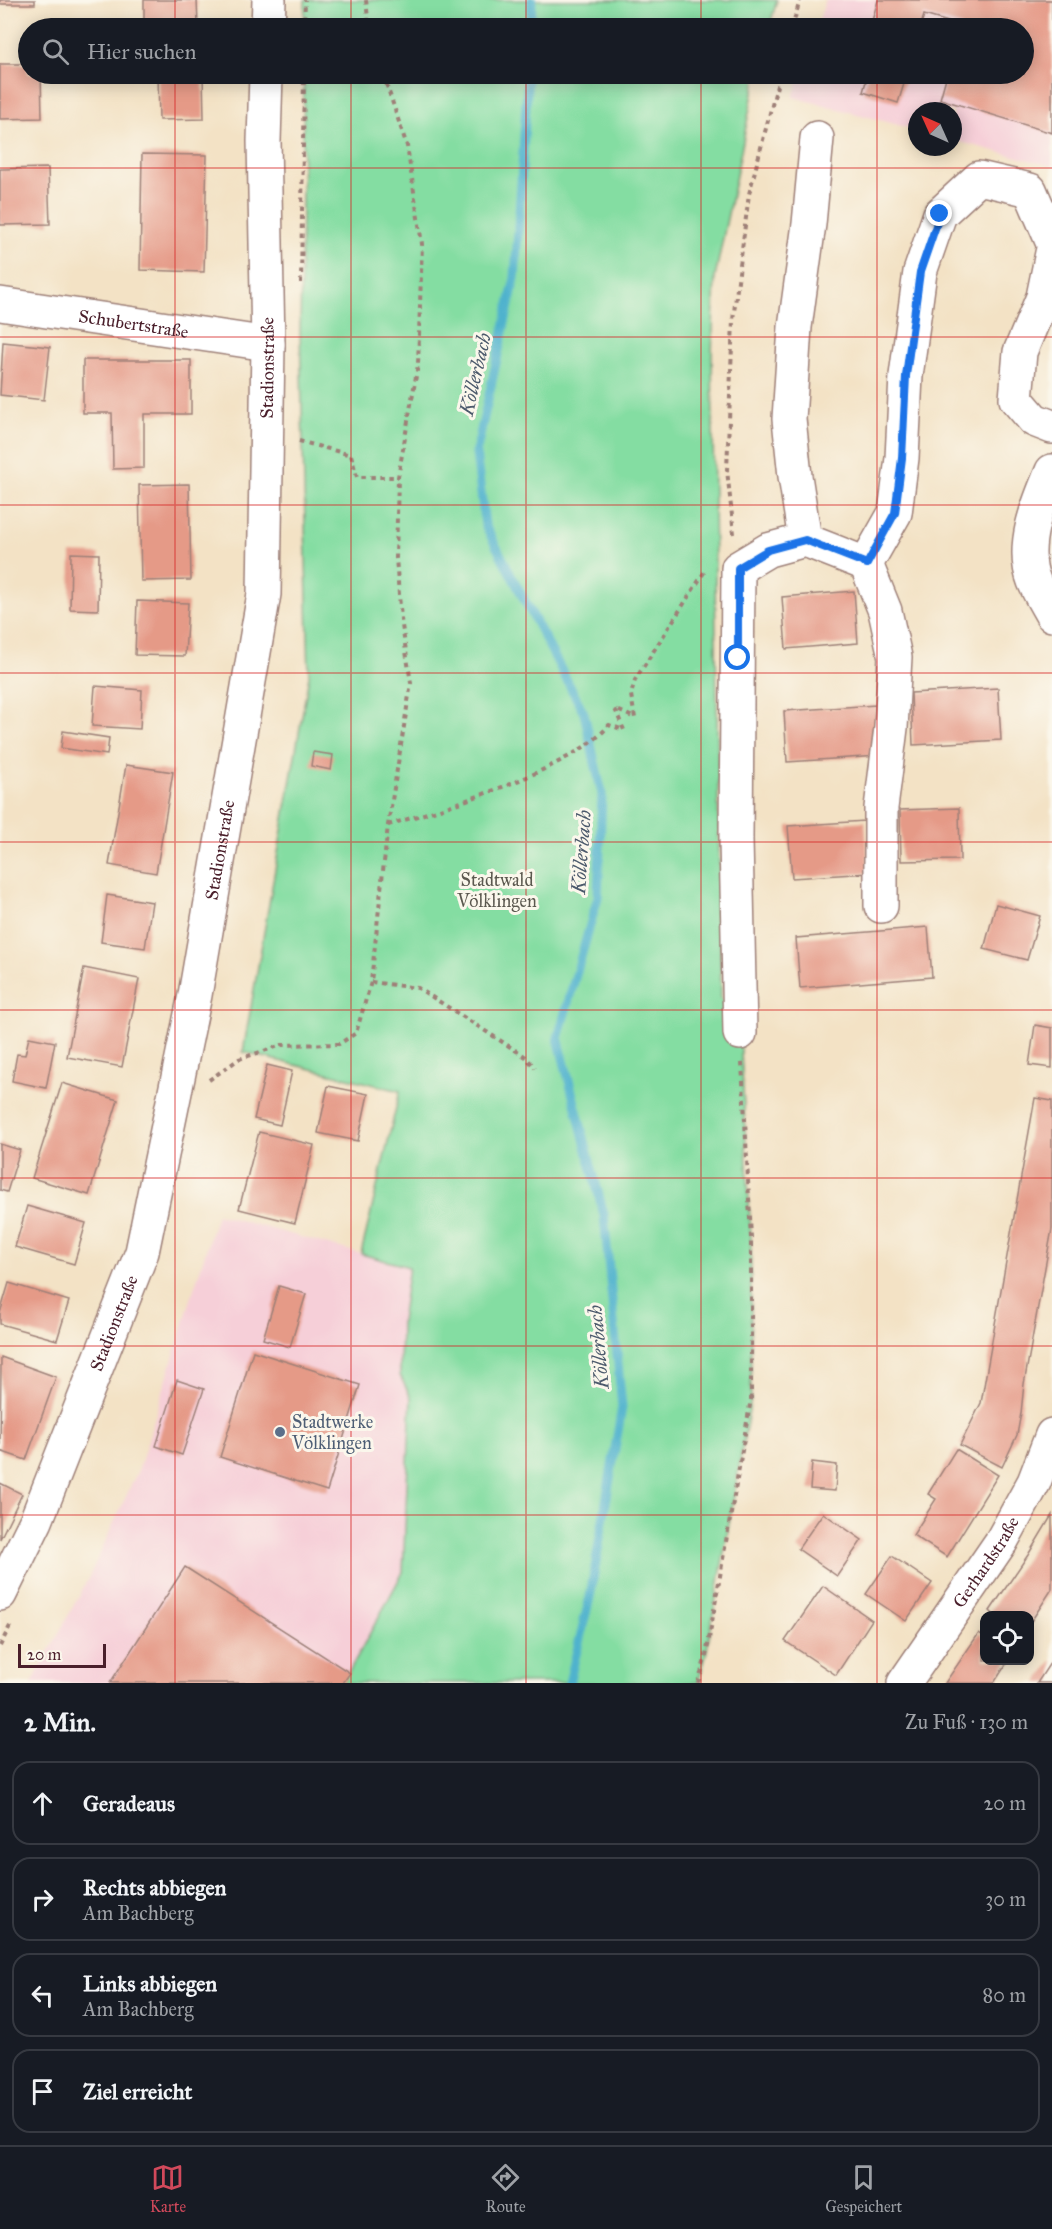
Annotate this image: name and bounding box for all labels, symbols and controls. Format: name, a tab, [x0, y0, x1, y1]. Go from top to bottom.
search box	[18, 18, 1034, 84]
icon: search	[39, 35, 72, 68]
text: Hier suchen	[87, 38, 196, 65]
north arrow	[908, 102, 962, 156]
route end	[926, 200, 952, 226]
street label: Schubertstraße	[77, 305, 190, 343]
street label: Stadionstraße	[256, 317, 279, 419]
water label: Köllerbach	[454, 330, 496, 419]
route start	[724, 644, 750, 670]
street label: Stadionstraße	[201, 798, 239, 902]
water label: Köllerbach	[566, 809, 596, 896]
park label: Stadtwald Völklingen	[456, 869, 537, 913]
street label: Stadionstraße	[85, 1272, 143, 1374]
water label: Köllerbach	[582, 1304, 614, 1391]
place label: Stadtwerke Völklingen	[291, 1411, 373, 1455]
marker: Stadtwerke Völklingen	[273, 1425, 287, 1439]
street label: Gerhardstraße	[948, 1513, 1024, 1612]
map controls	[980, 1611, 1034, 1665]
button: locate	[980, 1611, 1034, 1665]
scale bar	[18, 1641, 106, 1668]
text: 20 m	[27, 1645, 61, 1664]
text: 2 Min.	[24, 1706, 96, 1738]
text: Zu Fuß · 130 m	[905, 1710, 1028, 1734]
icon: ahead	[26, 1787, 59, 1820]
text: Geradeaus	[83, 1790, 175, 1817]
text: 20 m	[983, 1791, 1026, 1815]
text: Rechts abbiegen	[83, 1874, 226, 1901]
icon: right	[26, 1883, 59, 1916]
text: 30 m	[985, 1887, 1026, 1911]
text: Am Bachberg	[83, 1901, 194, 1925]
text: Links abbiegen	[83, 1970, 217, 1997]
icon: left	[26, 1979, 59, 2012]
text: 80 m	[983, 1983, 1026, 2007]
text: Am Bachberg	[83, 1997, 194, 2021]
icon: arrive	[26, 2075, 59, 2108]
text: Ziel erreicht	[83, 2078, 192, 2105]
tab: Karte	[150, 2161, 186, 2216]
tab: Route	[486, 2161, 526, 2216]
tab: Gespeichert	[825, 2161, 902, 2216]

